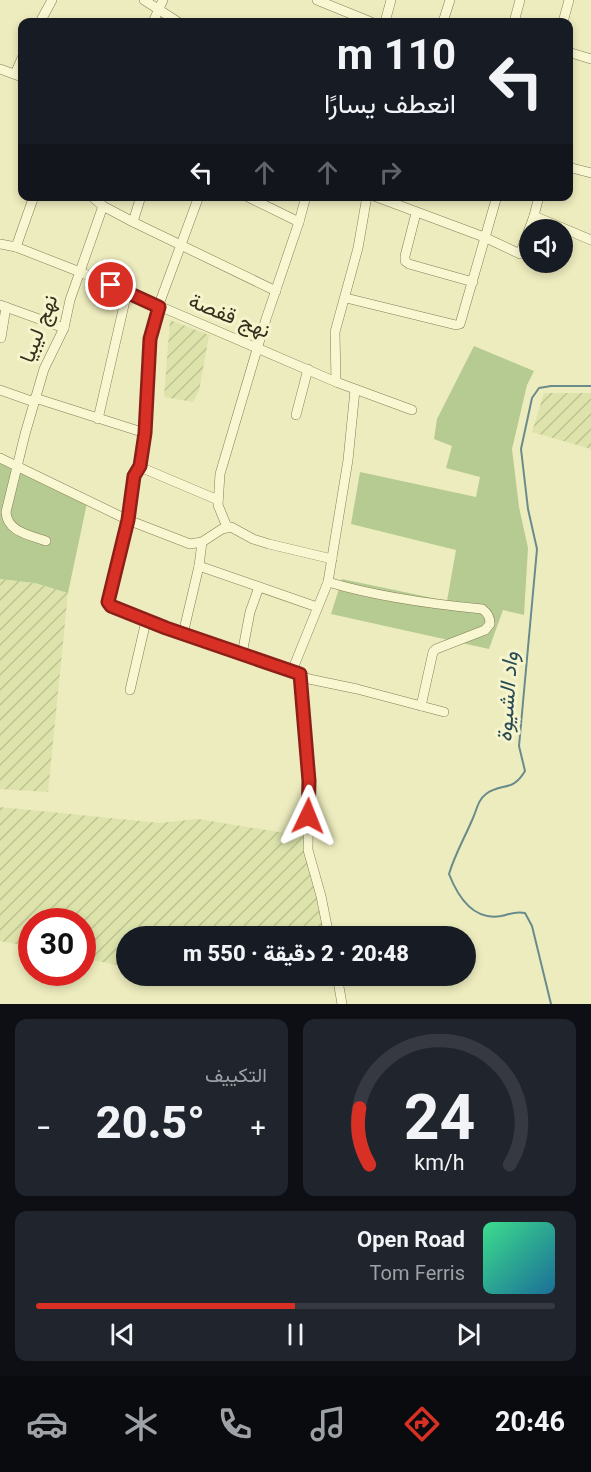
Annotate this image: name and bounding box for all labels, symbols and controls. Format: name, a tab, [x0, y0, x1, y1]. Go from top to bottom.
text: 110 m	[337, 26, 456, 92]
icon: left	[477, 42, 555, 120]
text: انعطف يسارًا	[324, 85, 456, 128]
icon: left	[185, 156, 218, 189]
icon: ahead	[248, 156, 281, 189]
icon: ahead	[311, 156, 344, 189]
icon: right	[374, 156, 407, 189]
map controls	[519, 219, 573, 273]
button: sound	[519, 219, 573, 273]
pin	[85, 259, 136, 310]
icon: arrive	[94, 268, 127, 301]
street label: نهج قفصة	[183, 286, 275, 348]
street label: نهج ليبيا	[12, 290, 68, 368]
water label: واد الشيوة	[488, 650, 530, 743]
position arrow	[276, 784, 340, 848]
speed limit sign: 30	[18, 908, 96, 986]
text: 20:48 · 2 دقيقة · 550 m	[183, 938, 409, 973]
text: التكييف	[205, 1061, 267, 1093]
text: 24	[404, 1075, 475, 1173]
text: 20.5°	[96, 1092, 205, 1162]
text: −	[36, 1102, 51, 1154]
text: +	[249, 1102, 267, 1154]
text: km/h	[414, 1148, 465, 1182]
text: Open Road	[357, 1224, 465, 1259]
text: Tom Ferris	[370, 1259, 465, 1291]
icon: previous	[106, 1318, 139, 1351]
icon: pause	[279, 1318, 312, 1351]
icon: next	[452, 1318, 485, 1351]
icon: car	[26, 1403, 68, 1445]
icon: climate	[120, 1403, 162, 1445]
icon: phone	[214, 1403, 256, 1445]
icon: music	[307, 1403, 349, 1445]
icon: directions	[401, 1403, 443, 1445]
text: 20:46	[495, 1403, 565, 1446]

